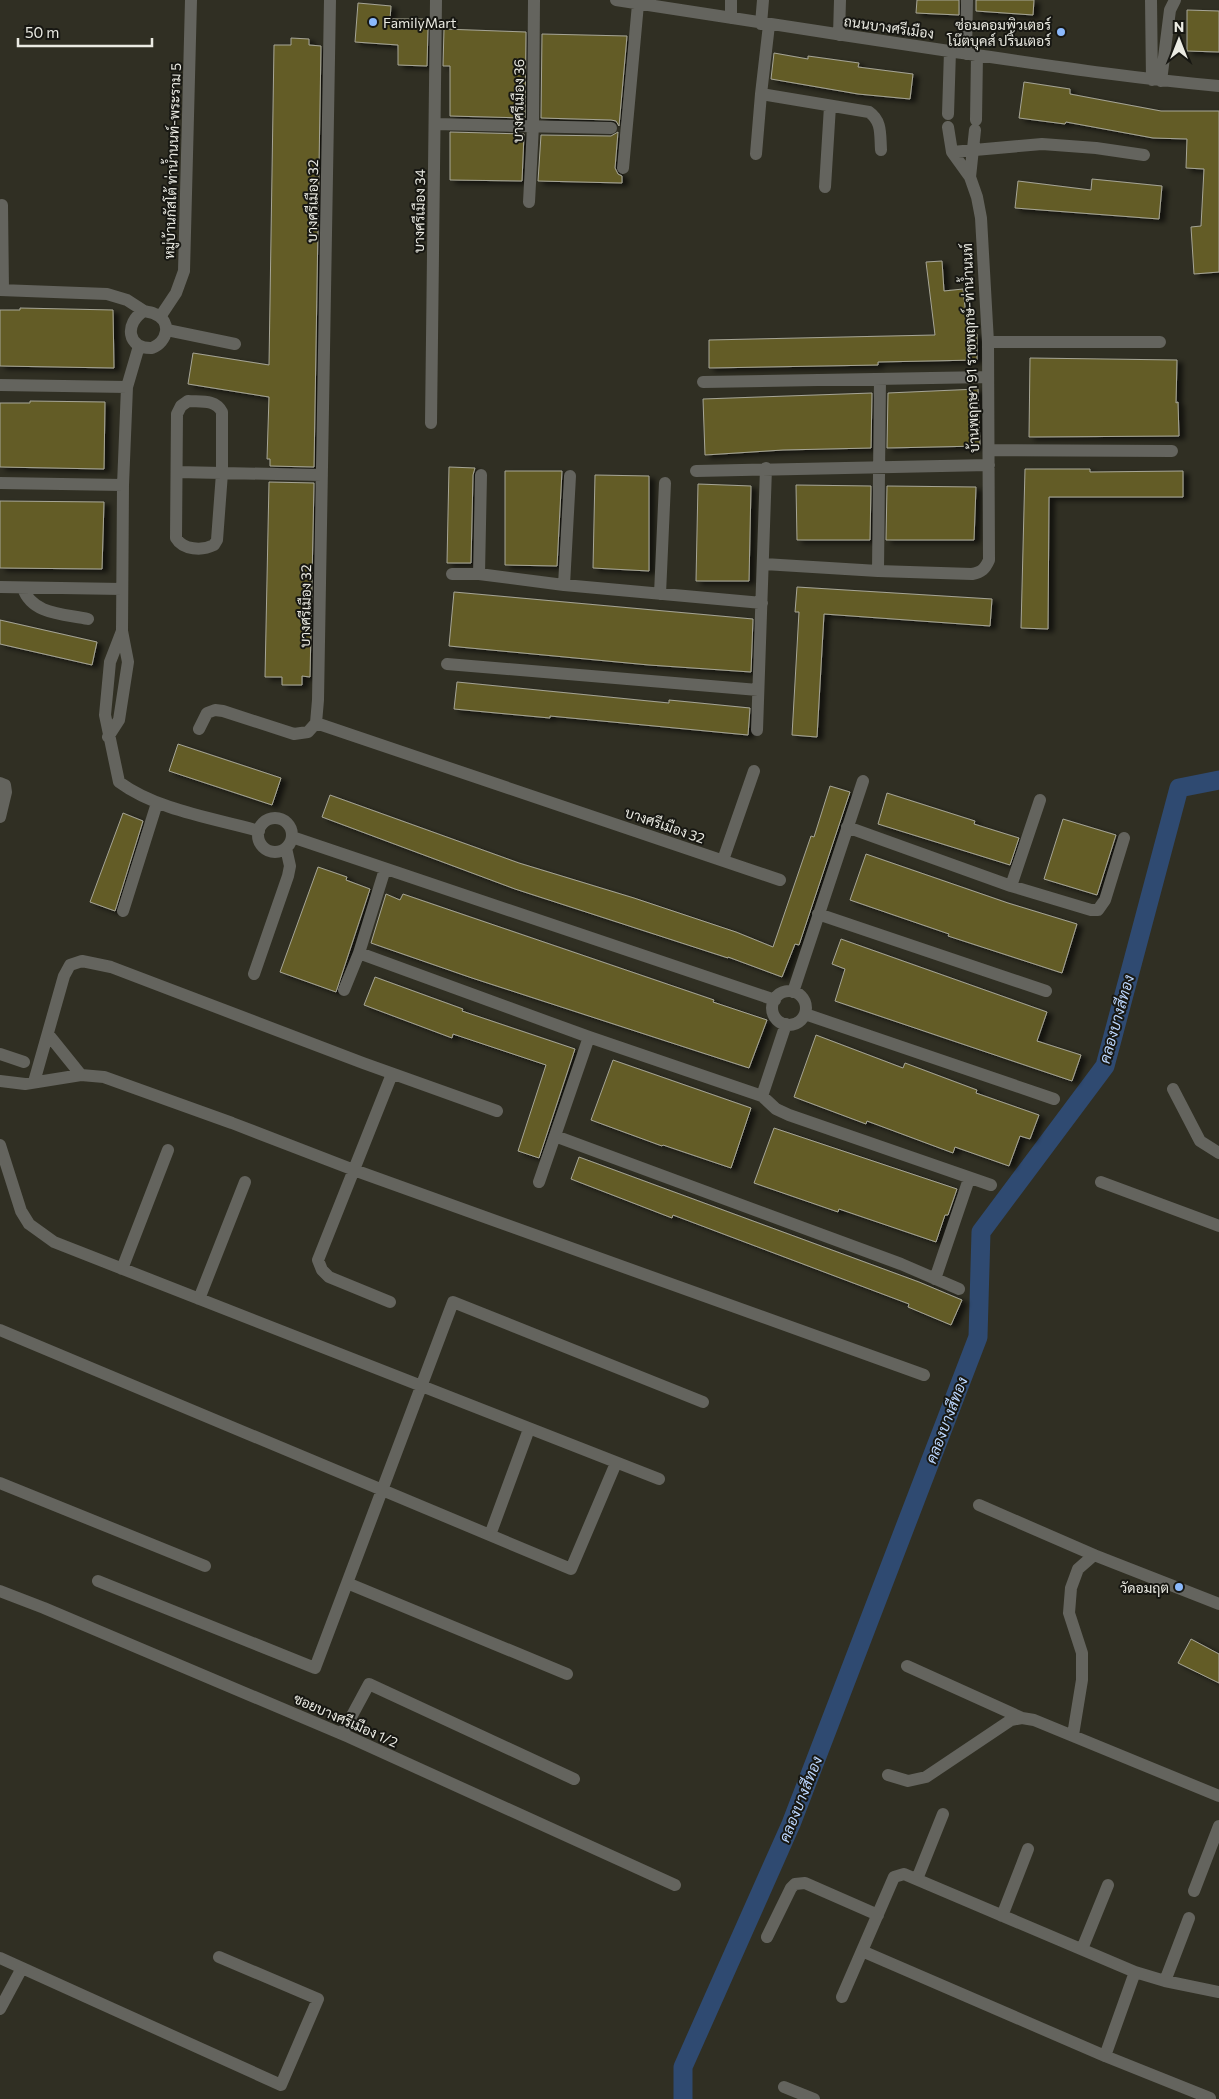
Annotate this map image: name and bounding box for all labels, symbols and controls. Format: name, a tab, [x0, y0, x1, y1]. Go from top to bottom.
street label: ถนนบางศรีเมือง	[843, 12, 935, 42]
place label: FamilyMart	[383, 14, 457, 31]
scale bar	[18, 15, 151, 47]
north arrow	[1154, 15, 1204, 65]
marker: FamilyMart	[367, 16, 379, 28]
place label: ซ่อมคอมพิวเตอร์ โน๊ตบุคส์ ปริ้นเตอร์	[946, 16, 1051, 51]
text: N	[1174, 18, 1184, 35]
text: 50 m	[25, 23, 59, 41]
marker: ซ่อมคอมพิวเตอร์ โน๊ตบุคส์ ปริ้นเตอร์	[1055, 26, 1067, 38]
street label: บางศรีเมือง 36	[509, 59, 527, 143]
street label: หมู่บ้านกัสโต้ ท่าน้ำนนท์-พระราม 5	[157, 62, 186, 260]
street label: บางศรีเมือง 32	[303, 159, 321, 243]
street label: บางศรีเมือง 34	[410, 168, 428, 253]
street label: บ้านพฤกษา 91 ราชพฤกษ์-ท่าน้ำนนท์	[955, 243, 983, 453]
street label: บางศรีเมือง 32	[296, 564, 314, 648]
street label: บางศรีเมือง 32	[623, 803, 707, 847]
water label: คลองบางสีทอง	[1095, 972, 1137, 1065]
water label: คลองบางสีทอง	[921, 1374, 971, 1466]
place label: วัดอมฤต	[1120, 1579, 1169, 1597]
marker: วัดอมฤต	[1173, 1581, 1185, 1593]
street label: ซอยบางศรีเมือง 1/2	[291, 1689, 401, 1751]
water label: คลองบางสีทอง	[775, 1753, 826, 1845]

